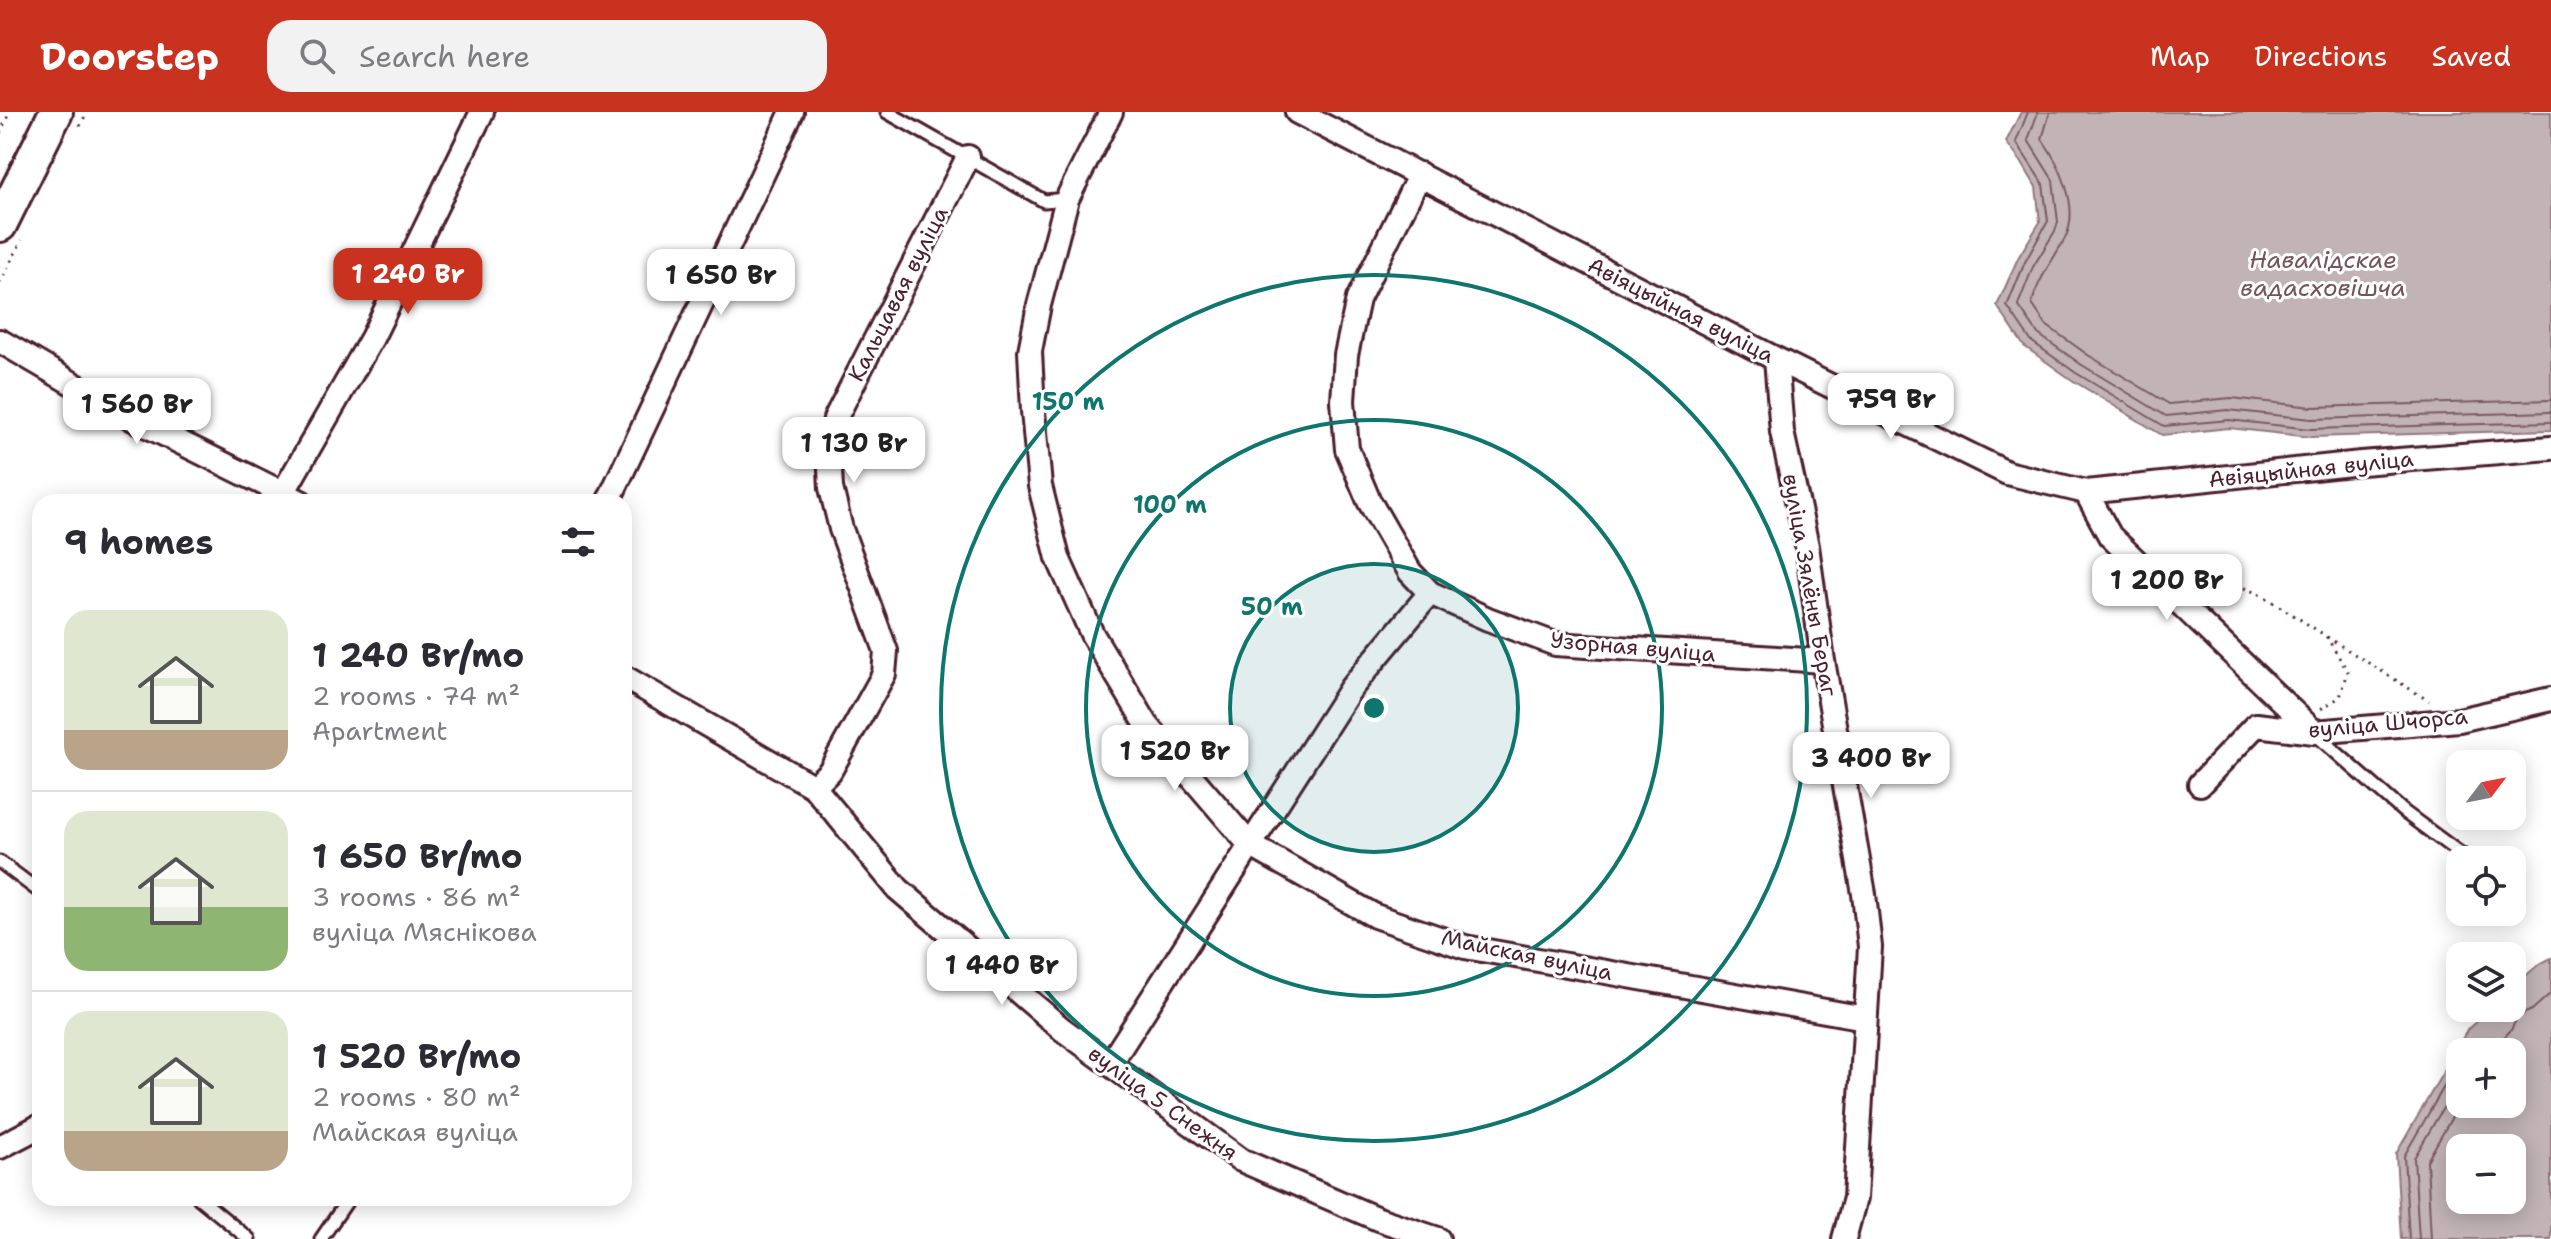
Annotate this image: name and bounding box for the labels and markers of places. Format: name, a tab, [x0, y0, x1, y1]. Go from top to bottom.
pin: 1 240 Br	[325, 248, 491, 316]
pin: 1 650 Br	[638, 249, 804, 317]
pin: 759 Br	[1826, 373, 1956, 441]
pin: 1 560 Br	[54, 378, 220, 446]
pin: 1 130 Br	[771, 417, 937, 485]
pin: 1 200 Br	[2084, 554, 2250, 622]
centre of rings	[1360, 694, 1388, 722]
pin: 1 520 Br	[1092, 725, 1258, 793]
pin: 3 400 Br	[1788, 732, 1954, 800]
pin: 1 440 Br	[919, 939, 1085, 1007]

